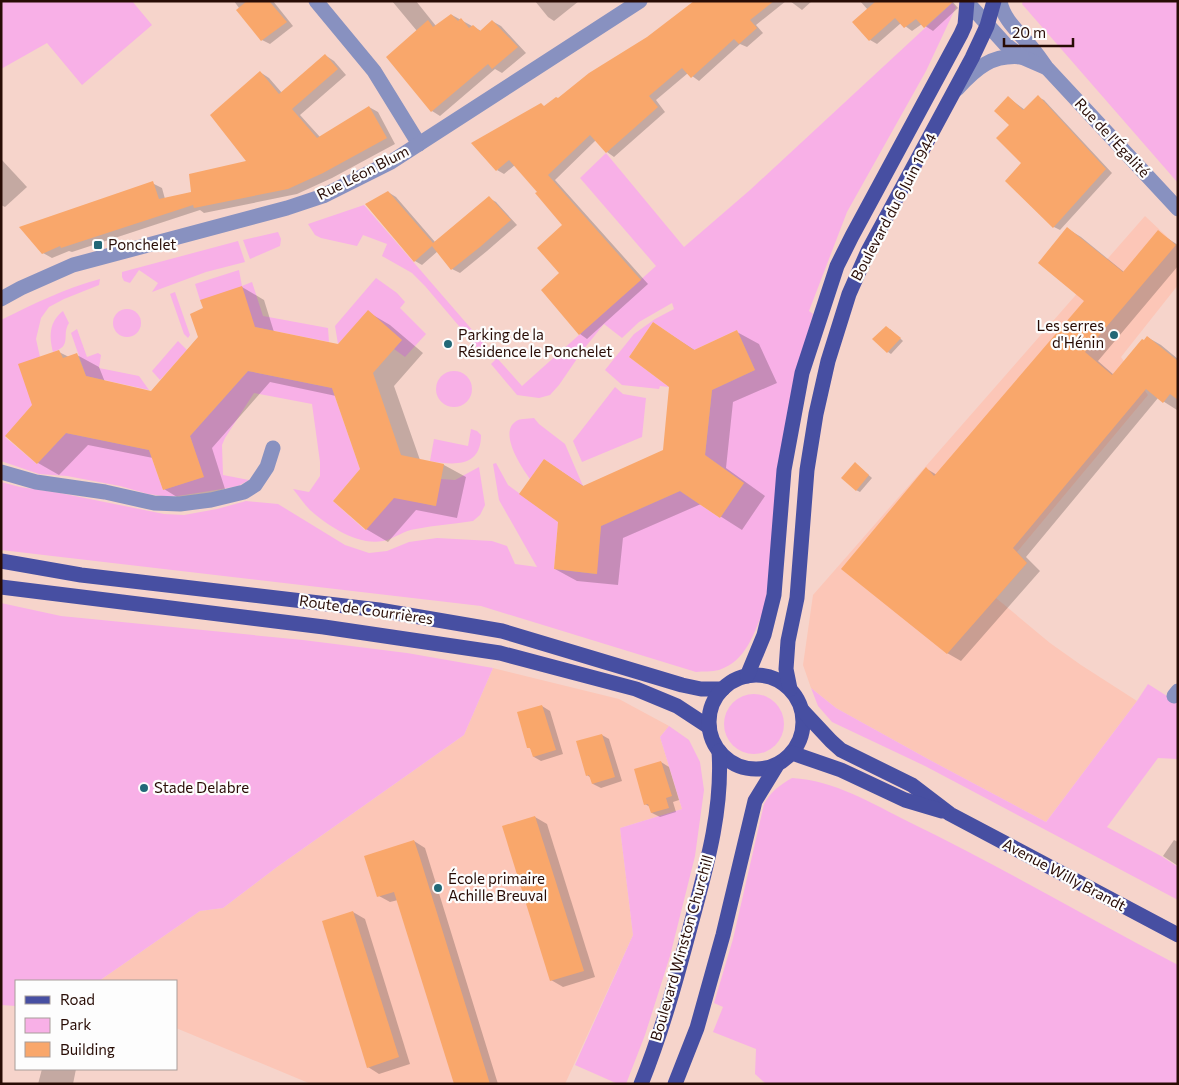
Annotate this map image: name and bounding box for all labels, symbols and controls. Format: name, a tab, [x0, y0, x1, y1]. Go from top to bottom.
scale bar	[1004, 15, 1073, 47]
text: 20 m	[1012, 23, 1046, 41]
street label: Rue de l'Égalité	[1071, 93, 1155, 181]
street label: Boulevard du 6 Juin 1944	[847, 130, 940, 283]
street label: Rue Léon Blum	[313, 141, 412, 203]
place label: Ponchelet	[108, 235, 176, 253]
marker: Ponchelet	[92, 239, 104, 251]
place label: Les serres d'Hénin	[1037, 316, 1104, 351]
place label: Parking de la Résidence le Ponchelet	[458, 325, 613, 360]
marker: Les serres d'Hénin	[1108, 329, 1120, 341]
marker: Parking de la Résidence le Ponchelet	[442, 338, 454, 350]
street label: Route de Courrières	[298, 591, 434, 627]
place label: Stade Delabre	[154, 778, 249, 796]
marker: Stade Delabre	[138, 782, 150, 794]
street label: Avenue Willy Brandt	[1000, 834, 1129, 914]
street label: Boulevard Winston Churchill	[646, 853, 716, 1043]
place label: École primaire Achille Breuval	[448, 868, 547, 904]
marker: École primaire Achille Breuval	[432, 882, 444, 894]
legend	[15, 980, 178, 1070]
text: Road	[60, 990, 95, 1008]
text: Park	[60, 1015, 91, 1033]
text: Building	[60, 1040, 115, 1058]

